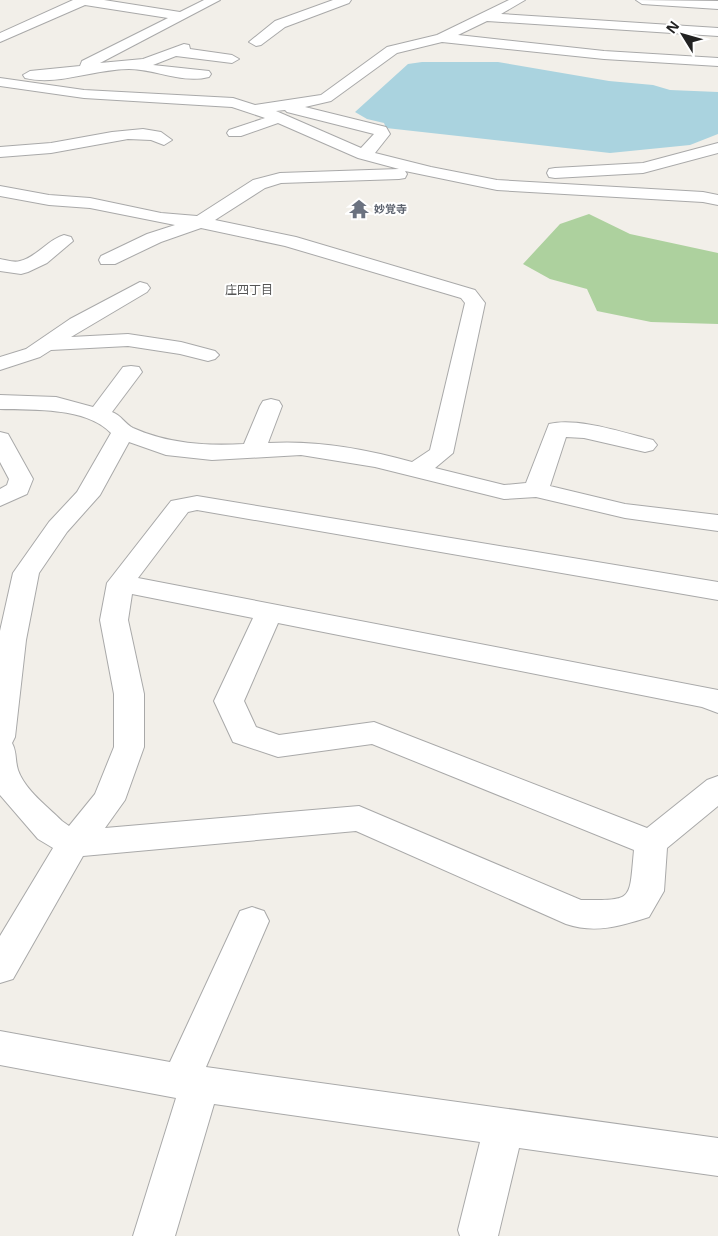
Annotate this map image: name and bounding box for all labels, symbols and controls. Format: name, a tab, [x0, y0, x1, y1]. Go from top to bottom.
north arrow	[658, 10, 708, 60]
text: N	[661, 17, 683, 37]
temple icon: 妙覚寺	[348, 198, 370, 220]
place label: 妙覚寺	[374, 201, 407, 216]
district label: 庄四丁目	[225, 281, 273, 298]

